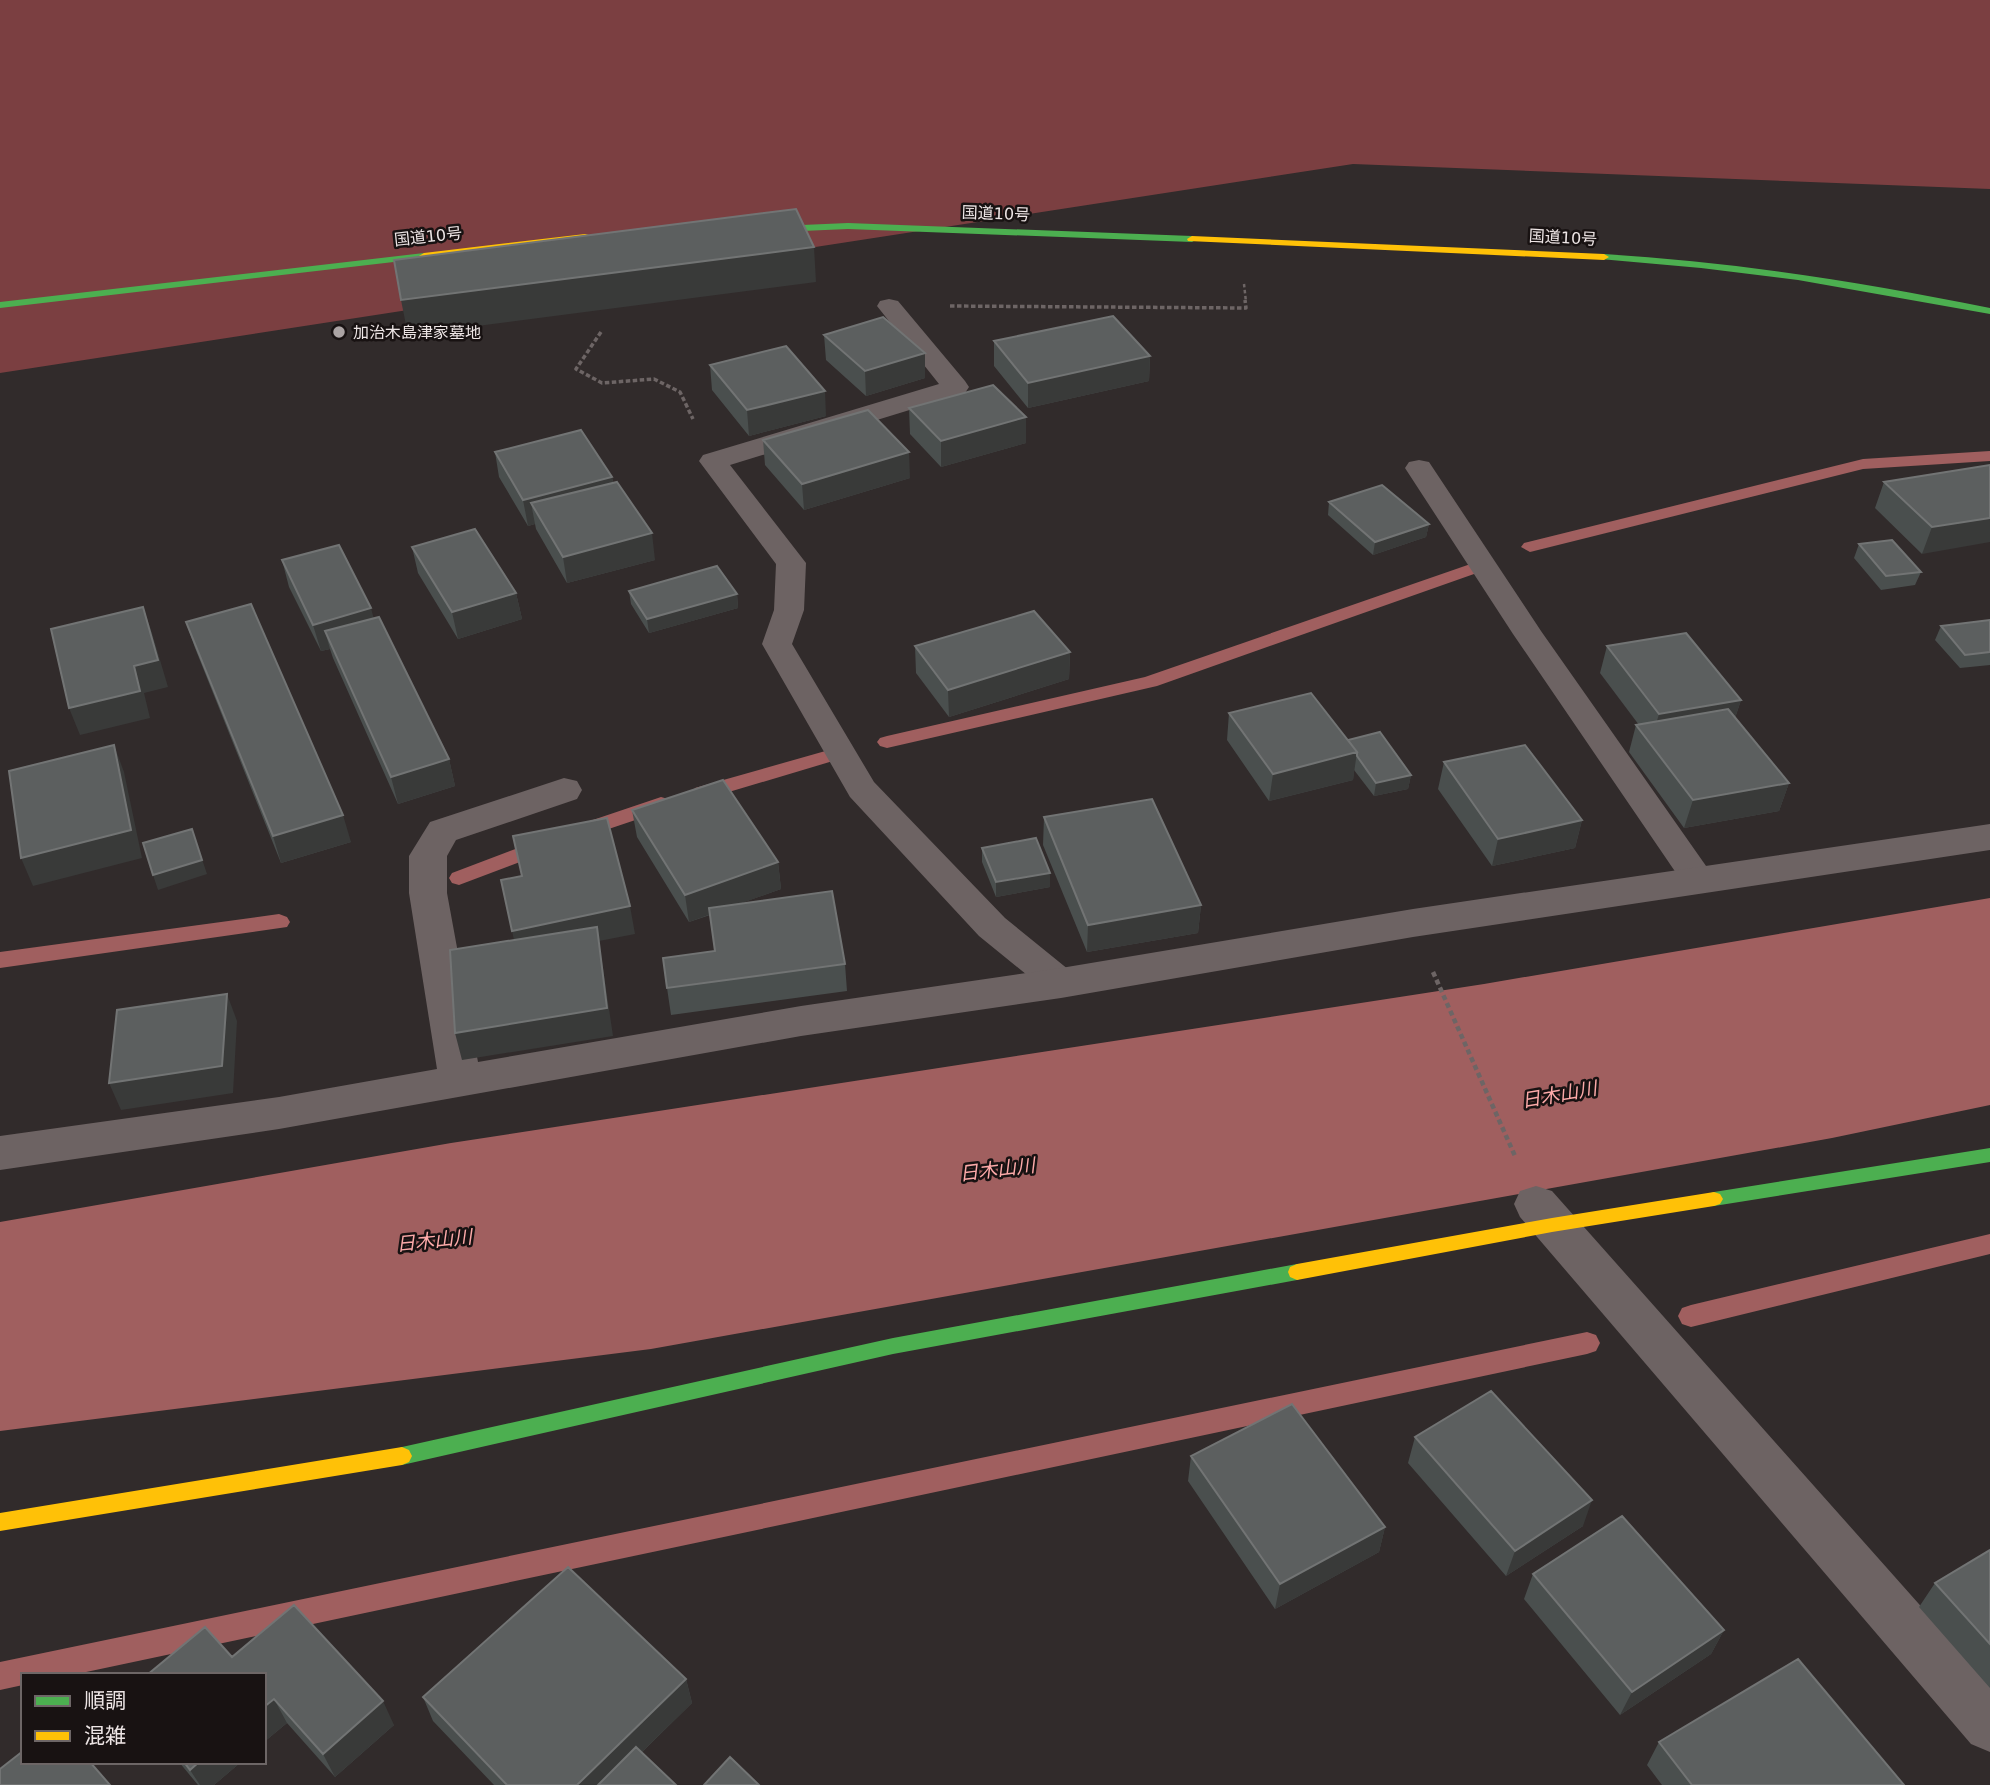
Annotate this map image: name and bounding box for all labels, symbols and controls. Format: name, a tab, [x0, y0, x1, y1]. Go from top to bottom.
street label: 国道10号	[961, 203, 1030, 224]
street label: 国道10号	[393, 223, 463, 250]
street label: 国道10号	[1528, 226, 1598, 249]
place label: 加治木島津家墓地	[353, 323, 481, 342]
marker: 加治木島津家墓地	[331, 324, 347, 340]
water label: 日木山川	[1520, 1076, 1600, 1111]
water label: 日木山川	[958, 1153, 1038, 1185]
water label: 日木山川	[395, 1225, 475, 1255]
legend	[21, 1673, 266, 1764]
text: 順調	[84, 1689, 126, 1713]
text: 混雑	[84, 1724, 126, 1748]

